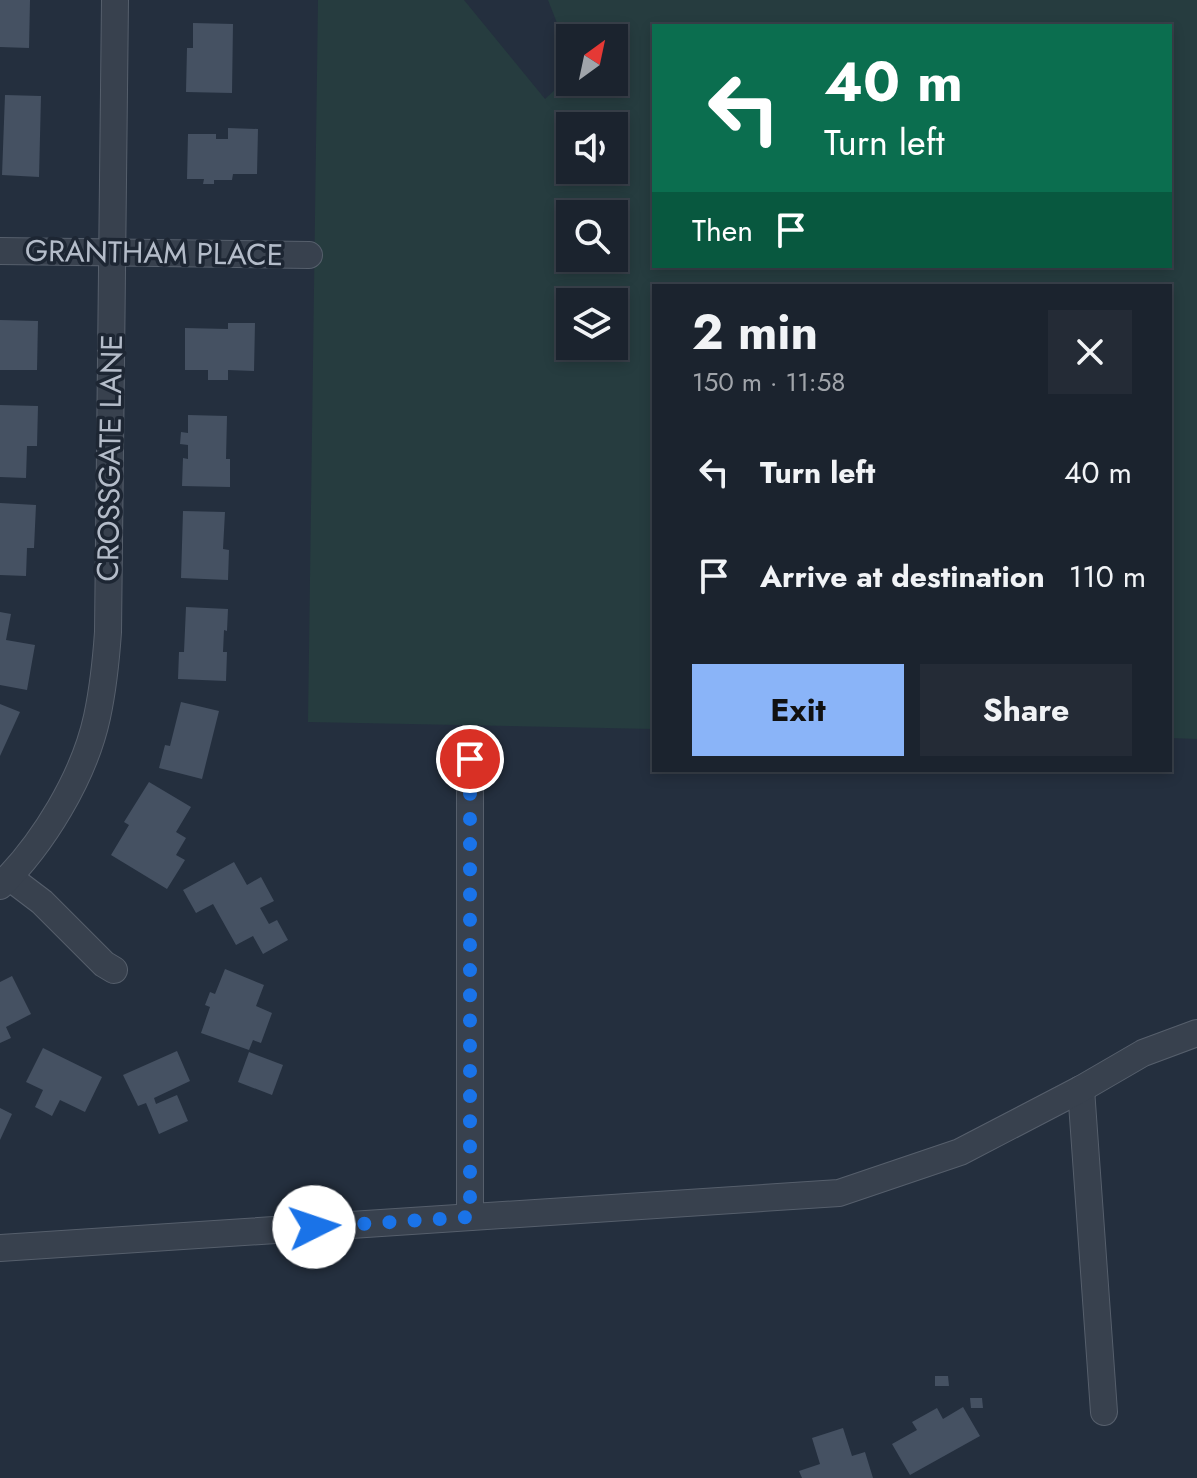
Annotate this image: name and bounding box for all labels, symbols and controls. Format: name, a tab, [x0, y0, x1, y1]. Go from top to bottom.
north arrow	[556, 24, 628, 96]
map controls	[556, 24, 628, 360]
text: 40 m	[824, 41, 963, 122]
icon: left	[692, 56, 796, 160]
button: sound	[556, 112, 628, 184]
text: Turn left	[824, 116, 945, 168]
button: search	[556, 200, 628, 272]
icon: arrive	[769, 208, 813, 252]
text: Then	[692, 209, 753, 252]
street label: GRANTHAM PLACE	[24, 229, 284, 276]
button: layers	[556, 288, 628, 360]
text: 2 min	[692, 298, 818, 367]
button: close	[1048, 310, 1132, 394]
street label: CROSSGATE LANE	[86, 334, 133, 582]
text: 150 m · 11:58	[692, 363, 846, 401]
icon: left	[692, 450, 736, 494]
text: Turn left	[760, 451, 875, 494]
text: 40 m	[1064, 451, 1132, 494]
icon: arrive	[692, 554, 736, 598]
text: Arrive at destination	[760, 555, 1045, 598]
text: 110 m	[1069, 555, 1146, 598]
button: Exit	[692, 664, 904, 756]
button: Share	[920, 664, 1132, 756]
pin	[436, 725, 504, 793]
icon: arrive	[448, 737, 492, 781]
position arrow	[272, 1185, 356, 1269]

